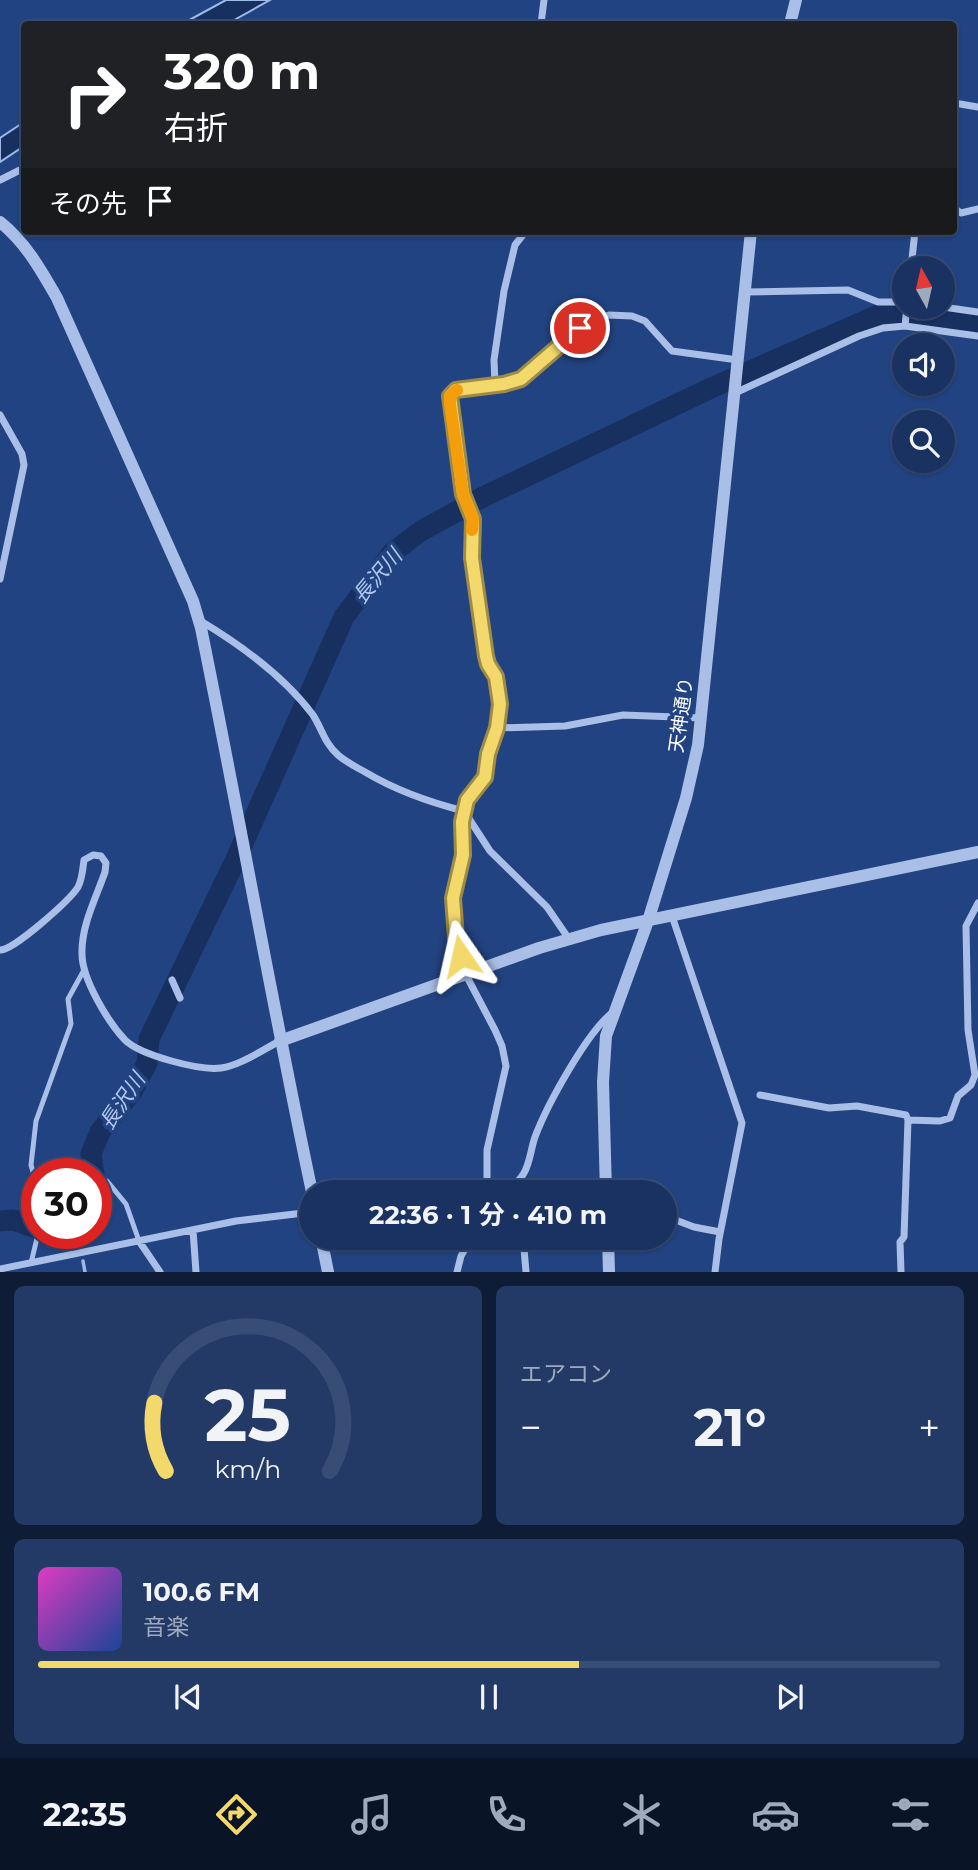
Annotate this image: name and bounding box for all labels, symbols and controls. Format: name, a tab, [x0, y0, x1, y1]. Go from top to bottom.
text: 320 m	[164, 42, 320, 101]
icon: right	[49, 49, 140, 140]
text: 右折	[164, 108, 228, 147]
icon: arrive	[141, 182, 179, 220]
text: その先	[49, 188, 127, 220]
north arrow	[892, 256, 956, 318]
map controls	[892, 256, 955, 473]
pin	[550, 298, 610, 358]
icon: arrive	[561, 309, 599, 347]
button: sound	[892, 333, 955, 396]
button: search	[892, 410, 955, 473]
water label: 長沢川	[347, 542, 408, 608]
street label: 天神通り	[664, 676, 698, 754]
position arrow	[424, 919, 498, 993]
water label: 長沢川	[94, 1066, 151, 1134]
speed limit sign: 30	[21, 1158, 112, 1249]
text: 22:36 · 1 分 · 410 m	[369, 1199, 607, 1231]
text: エアコン	[520, 1360, 612, 1388]
text: 25	[205, 1372, 291, 1460]
text: 21°	[694, 1396, 766, 1459]
text: −	[520, 1404, 542, 1451]
text: +	[918, 1404, 940, 1451]
text: km/h	[215, 1454, 281, 1484]
text: 100.6 FM	[143, 1576, 260, 1608]
text: 音楽	[143, 1613, 189, 1641]
icon: previous	[169, 1678, 207, 1716]
icon: pause	[470, 1678, 508, 1716]
icon: next	[771, 1678, 809, 1716]
icon: directions	[212, 1790, 261, 1839]
icon: music	[347, 1790, 396, 1839]
icon: phone	[482, 1790, 531, 1839]
icon: climate	[617, 1790, 666, 1839]
icon: car	[751, 1790, 800, 1839]
icon: filters	[886, 1790, 935, 1839]
text: 22:35	[43, 1795, 127, 1834]

